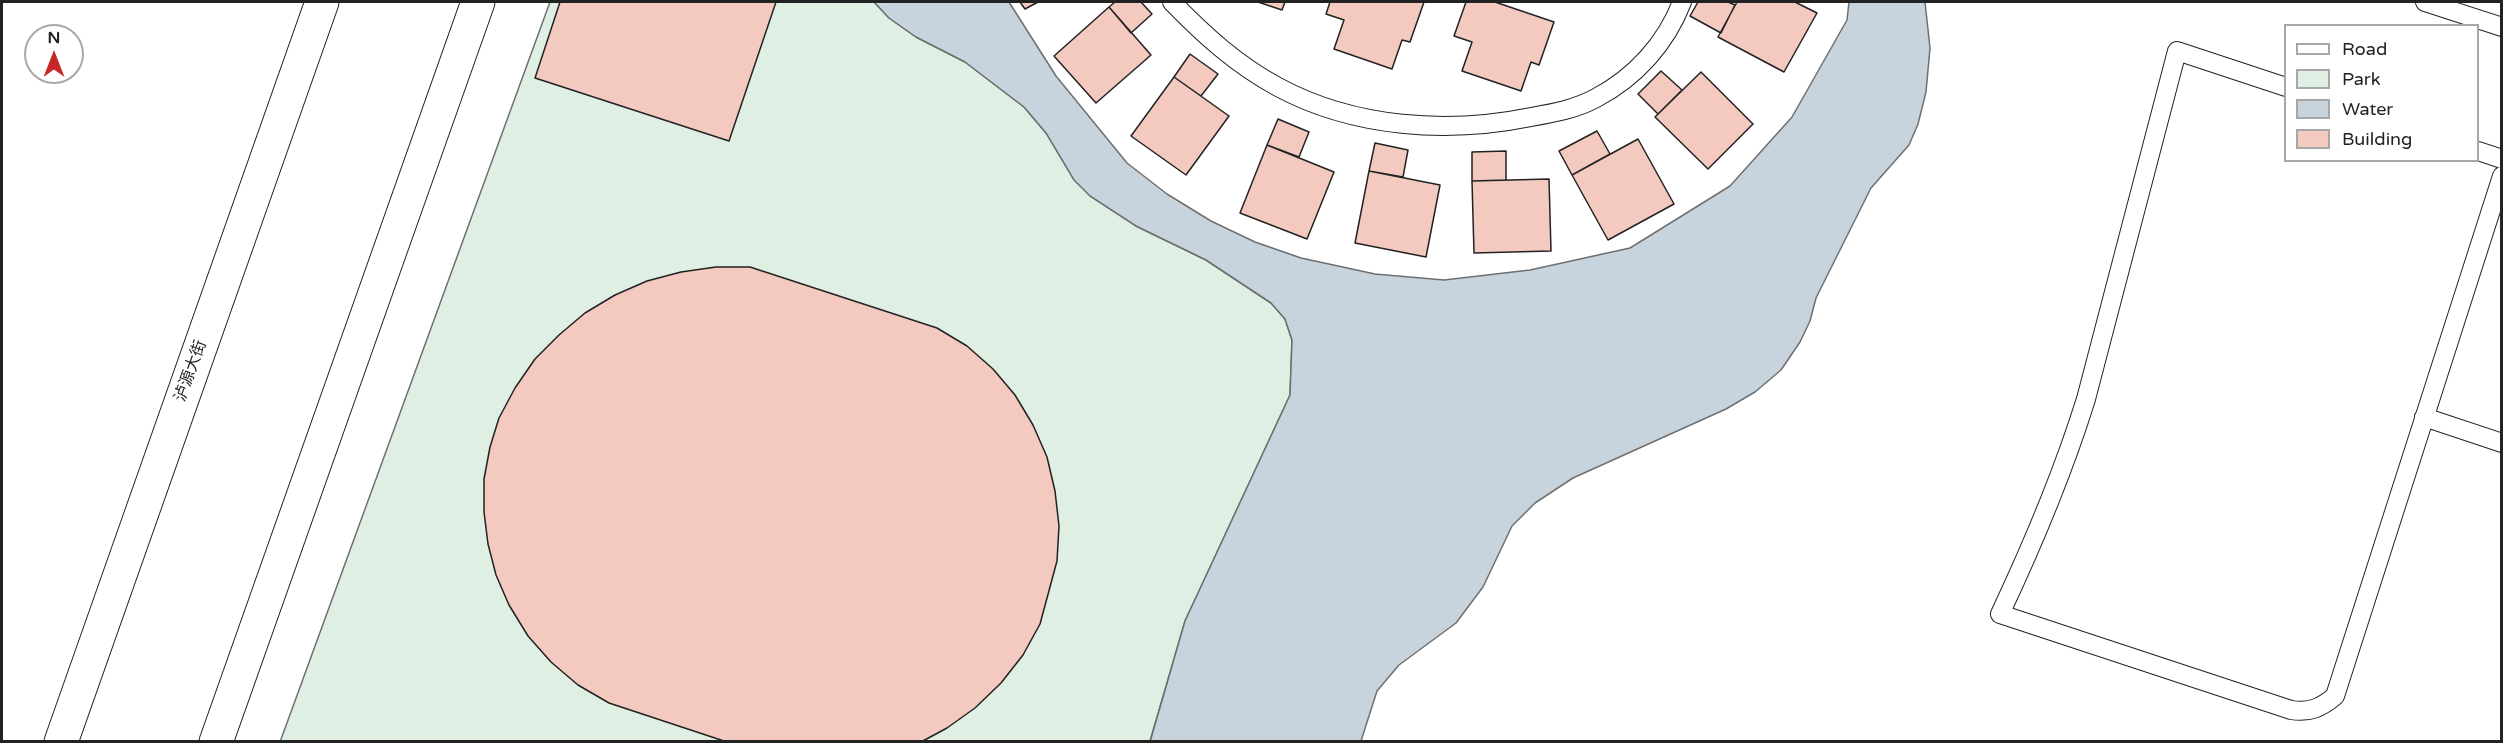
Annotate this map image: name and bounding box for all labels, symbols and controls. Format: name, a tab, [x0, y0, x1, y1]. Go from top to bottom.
north arrow	[24, 24, 84, 84]
legend	[2284, 24, 2479, 162]
text: N	[48, 28, 60, 48]
text: Road	[2342, 38, 2387, 60]
text: Park	[2342, 68, 2380, 90]
text: Water	[2342, 98, 2393, 120]
text: Building	[2342, 128, 2412, 150]
street label: 泸源大街	[171, 338, 211, 404]

